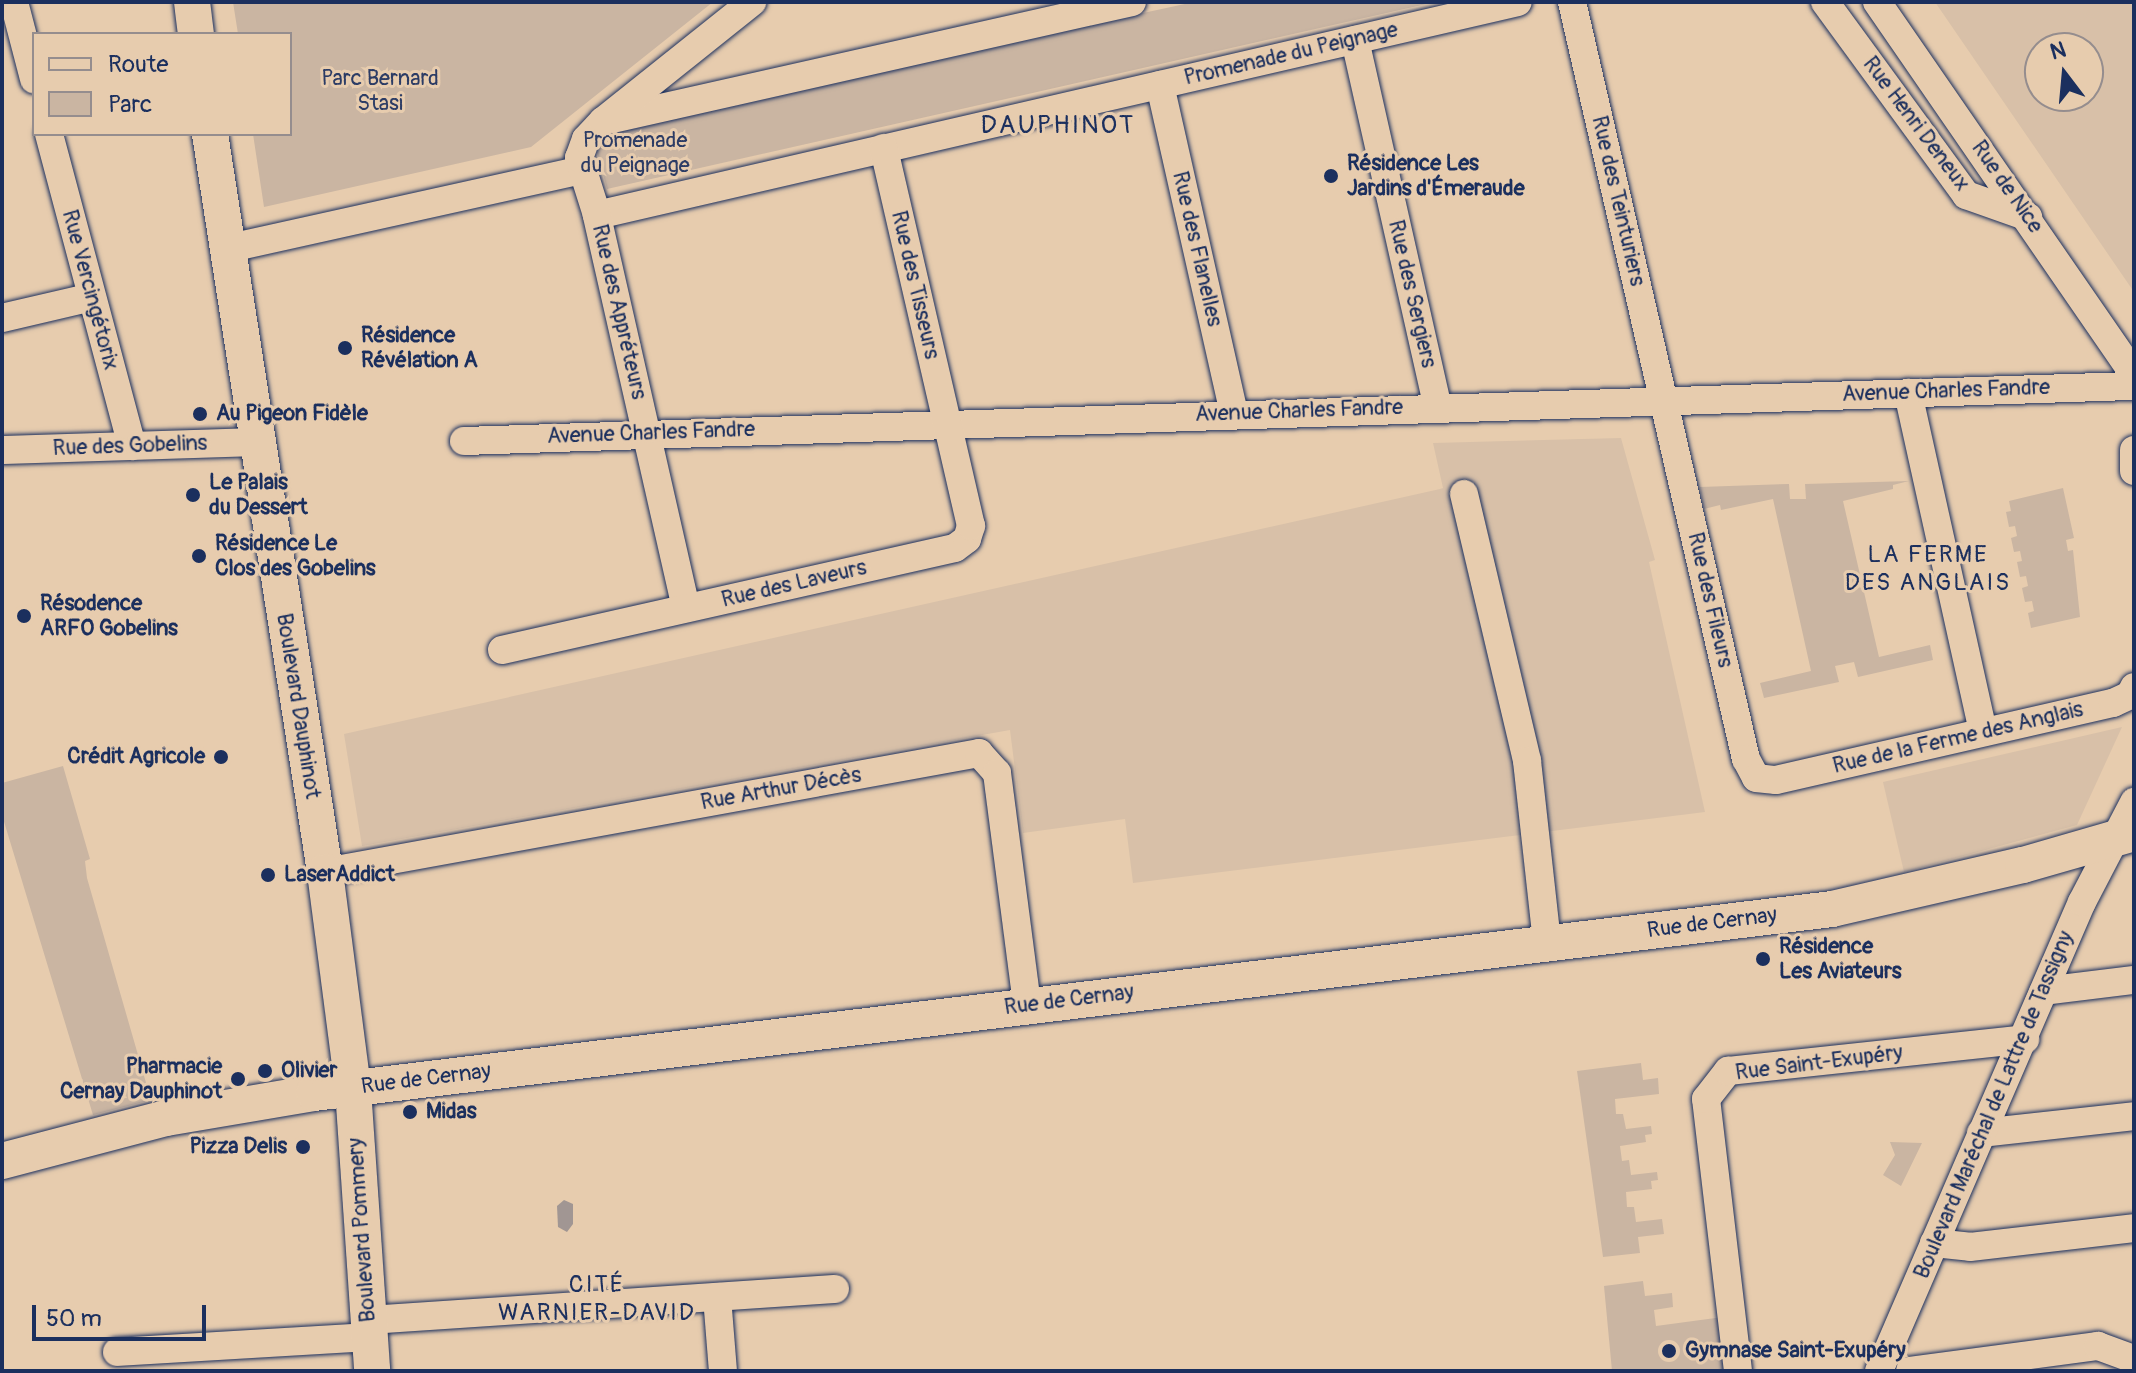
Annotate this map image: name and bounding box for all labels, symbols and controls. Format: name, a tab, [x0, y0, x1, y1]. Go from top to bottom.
street label: Promenade du Peignage	[1181, 17, 1401, 91]
legend	[32, 32, 292, 136]
north arrow	[2024, 32, 2104, 112]
text: N	[2047, 35, 2069, 66]
text: Route	[108, 50, 168, 79]
street label: Rue Henri Deneux	[1857, 52, 1975, 196]
park label: Parc Bernard Stasi	[321, 65, 439, 116]
text: Parc	[108, 90, 152, 119]
district label: DAUPHINOT	[980, 110, 1136, 142]
street label: Rue des Teinturiers	[1586, 113, 1650, 289]
park label: Promenade du Peignage	[580, 127, 690, 178]
street label: Rue de Nice	[1966, 136, 2048, 238]
place label: Résidence Les Jardins d'Émeraude	[1347, 150, 1525, 202]
marker: Résidence Les Jardins d'Émeraude	[1322, 167, 1340, 185]
street label: Rue des Flanelles	[1166, 169, 1228, 329]
street label: Rue Vercingétorix	[56, 207, 124, 373]
street label: Rue des Tisseurs	[885, 208, 945, 362]
street label: Rue des Sergiers	[1382, 218, 1442, 370]
street label: Rue des Appréteurs	[586, 222, 652, 402]
place label: Résidence Révélation A	[361, 322, 478, 374]
marker: Résidence Révélation A	[336, 339, 354, 357]
street label: Avenue Charles Fandre	[1842, 374, 2050, 408]
street label: Avenue Charles Fandre	[1195, 394, 1403, 428]
place label: Au Pigeon Fidèle	[216, 401, 368, 427]
marker: Au Pigeon Fidèle	[191, 405, 209, 423]
street label: Avenue Charles Fandre	[547, 416, 755, 450]
street label: Rue des Gobelins	[52, 430, 208, 462]
place label: Le Palais du Dessert	[209, 469, 307, 520]
marker: Le Palais du Dessert	[184, 486, 202, 504]
place label: Résidence Le Clos des Gobelins	[215, 530, 376, 582]
street label: Rue des Fileurs	[1682, 530, 1738, 670]
district label: LA FERME DES ANGLAIS	[1845, 541, 2011, 597]
marker: Résidence Le Clos des Gobelins	[190, 547, 208, 565]
street label: Rue des Laveurs	[719, 554, 869, 614]
place label: Résodence ARFO Gobelins	[40, 590, 178, 642]
marker: Résodence ARFO Gobelins	[15, 607, 33, 625]
street label: Boulevard Dauphinot	[270, 611, 326, 801]
street label: Rue de la Ferme des Anglais	[1830, 696, 2086, 780]
place label: Crédit Agricole	[67, 744, 205, 770]
marker: Crédit Agricole	[212, 748, 230, 766]
street label: Rue Arthur Décès	[699, 762, 863, 816]
place label: LaserAddict	[284, 862, 395, 888]
marker: LaserAddict	[259, 866, 277, 884]
street label: Rue de Cernay	[1646, 902, 1778, 944]
street label: Boulevard Maréchal de Lattre de Tassigny	[1909, 927, 2079, 1283]
place label: Résidence Les Aviateurs	[1779, 933, 1902, 984]
marker: Résidence Les Aviateurs	[1754, 950, 1772, 968]
street label: Rue de Cernay	[1003, 979, 1135, 1021]
street label: Rue Saint-Exupéry	[1734, 1040, 1904, 1086]
place label: Pharmacie Cernay Dauphinot	[60, 1053, 222, 1104]
place label: Olivier	[281, 1058, 337, 1084]
street label: Rue de Cernay	[360, 1058, 492, 1100]
marker: Olivier	[256, 1062, 274, 1080]
marker: Pharmacie Cernay Dauphinot	[229, 1070, 247, 1088]
place label: Midas	[426, 1099, 477, 1125]
marker: Midas	[401, 1103, 419, 1121]
place label: Pizza Delis	[189, 1134, 287, 1160]
street label: Boulevard Pommery	[342, 1137, 382, 1323]
marker: Pizza Delis	[294, 1138, 312, 1156]
district label: CITÉ WARNIER-DAVID	[498, 1271, 696, 1327]
scale bar	[36, 1289, 210, 1339]
text: 50 m	[46, 1304, 102, 1333]
place label: Gymnase Saint-Exupéry	[1685, 1338, 1906, 1364]
marker: Gymnase Saint-Exupéry	[1660, 1342, 1678, 1360]

